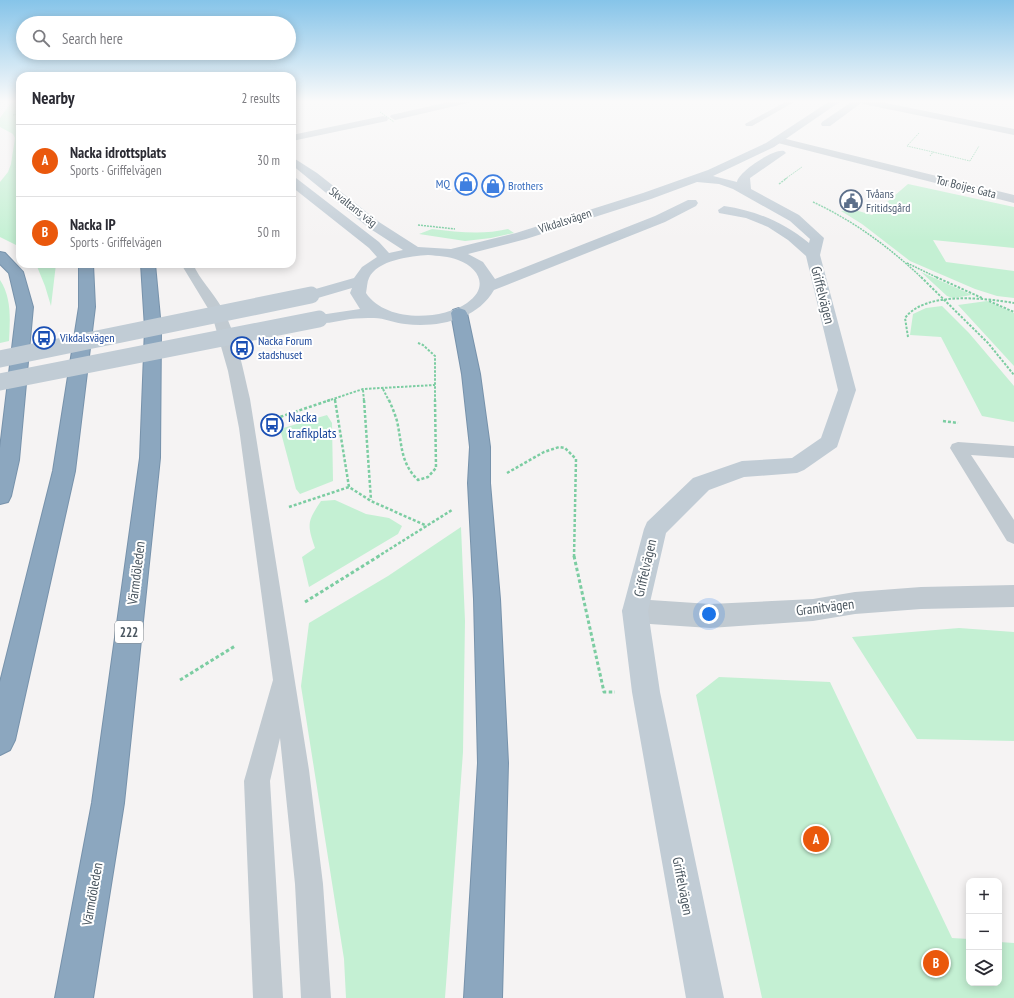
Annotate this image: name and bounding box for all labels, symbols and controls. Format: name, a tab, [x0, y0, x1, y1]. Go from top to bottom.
search box	[16, 16, 296, 60]
icon: search	[30, 27, 52, 49]
text: Search here	[62, 29, 123, 48]
text: Nearby	[32, 87, 75, 109]
text: 2 results	[241, 90, 280, 107]
text: Nacka idrottsplats	[70, 143, 166, 162]
text: A	[42, 152, 48, 169]
text: 30 m	[257, 152, 280, 169]
text: Sports · Griffelvägen	[70, 162, 162, 179]
shop icon: MQ	[453, 171, 479, 197]
street label: Tor Boijes Gata	[934, 172, 998, 201]
shop icon: Brothers	[480, 173, 506, 199]
place label: MQ	[436, 176, 450, 191]
place label: Brothers	[508, 178, 543, 193]
street label: Skvaltans väg	[326, 183, 380, 230]
place label: Tvåans Fritidsgård	[866, 186, 910, 215]
public building icon: Tvåans Fritidsgård	[838, 188, 864, 214]
street label: Vikdalsvägen	[536, 205, 593, 236]
text: Nacka IP	[70, 215, 116, 234]
text: B	[42, 224, 48, 241]
text: 50 m	[257, 224, 280, 241]
text: Sports · Griffelvägen	[70, 234, 162, 251]
street label: Griffelvägen	[807, 264, 839, 326]
bus stop icon: Vikdalsvägen	[31, 325, 57, 351]
place label: Vikdalsvägen	[59, 330, 115, 345]
place label: Nacka Forum stadshuset	[258, 333, 312, 362]
bus stop icon: Nacka Forum stadshuset	[229, 335, 255, 361]
place label: Nacka trafikplats	[288, 408, 337, 442]
bus stop icon: Nacka trafikplats	[259, 412, 285, 438]
street label: Griffelvägen	[630, 537, 660, 599]
street label: Värmdöleden	[123, 540, 149, 607]
street label: Granitvägen	[795, 595, 855, 619]
your location	[699, 604, 719, 624]
road number: 222	[115, 621, 143, 643]
pin: A	[803, 824, 829, 854]
street label: Griffelvägen	[669, 855, 697, 917]
street label: Värmdöleden	[77, 861, 106, 928]
map controls	[966, 878, 1002, 986]
button: +	[966, 878, 1002, 914]
button: −	[966, 914, 1002, 950]
pin: B	[923, 948, 949, 978]
button: layers	[966, 950, 1002, 986]

